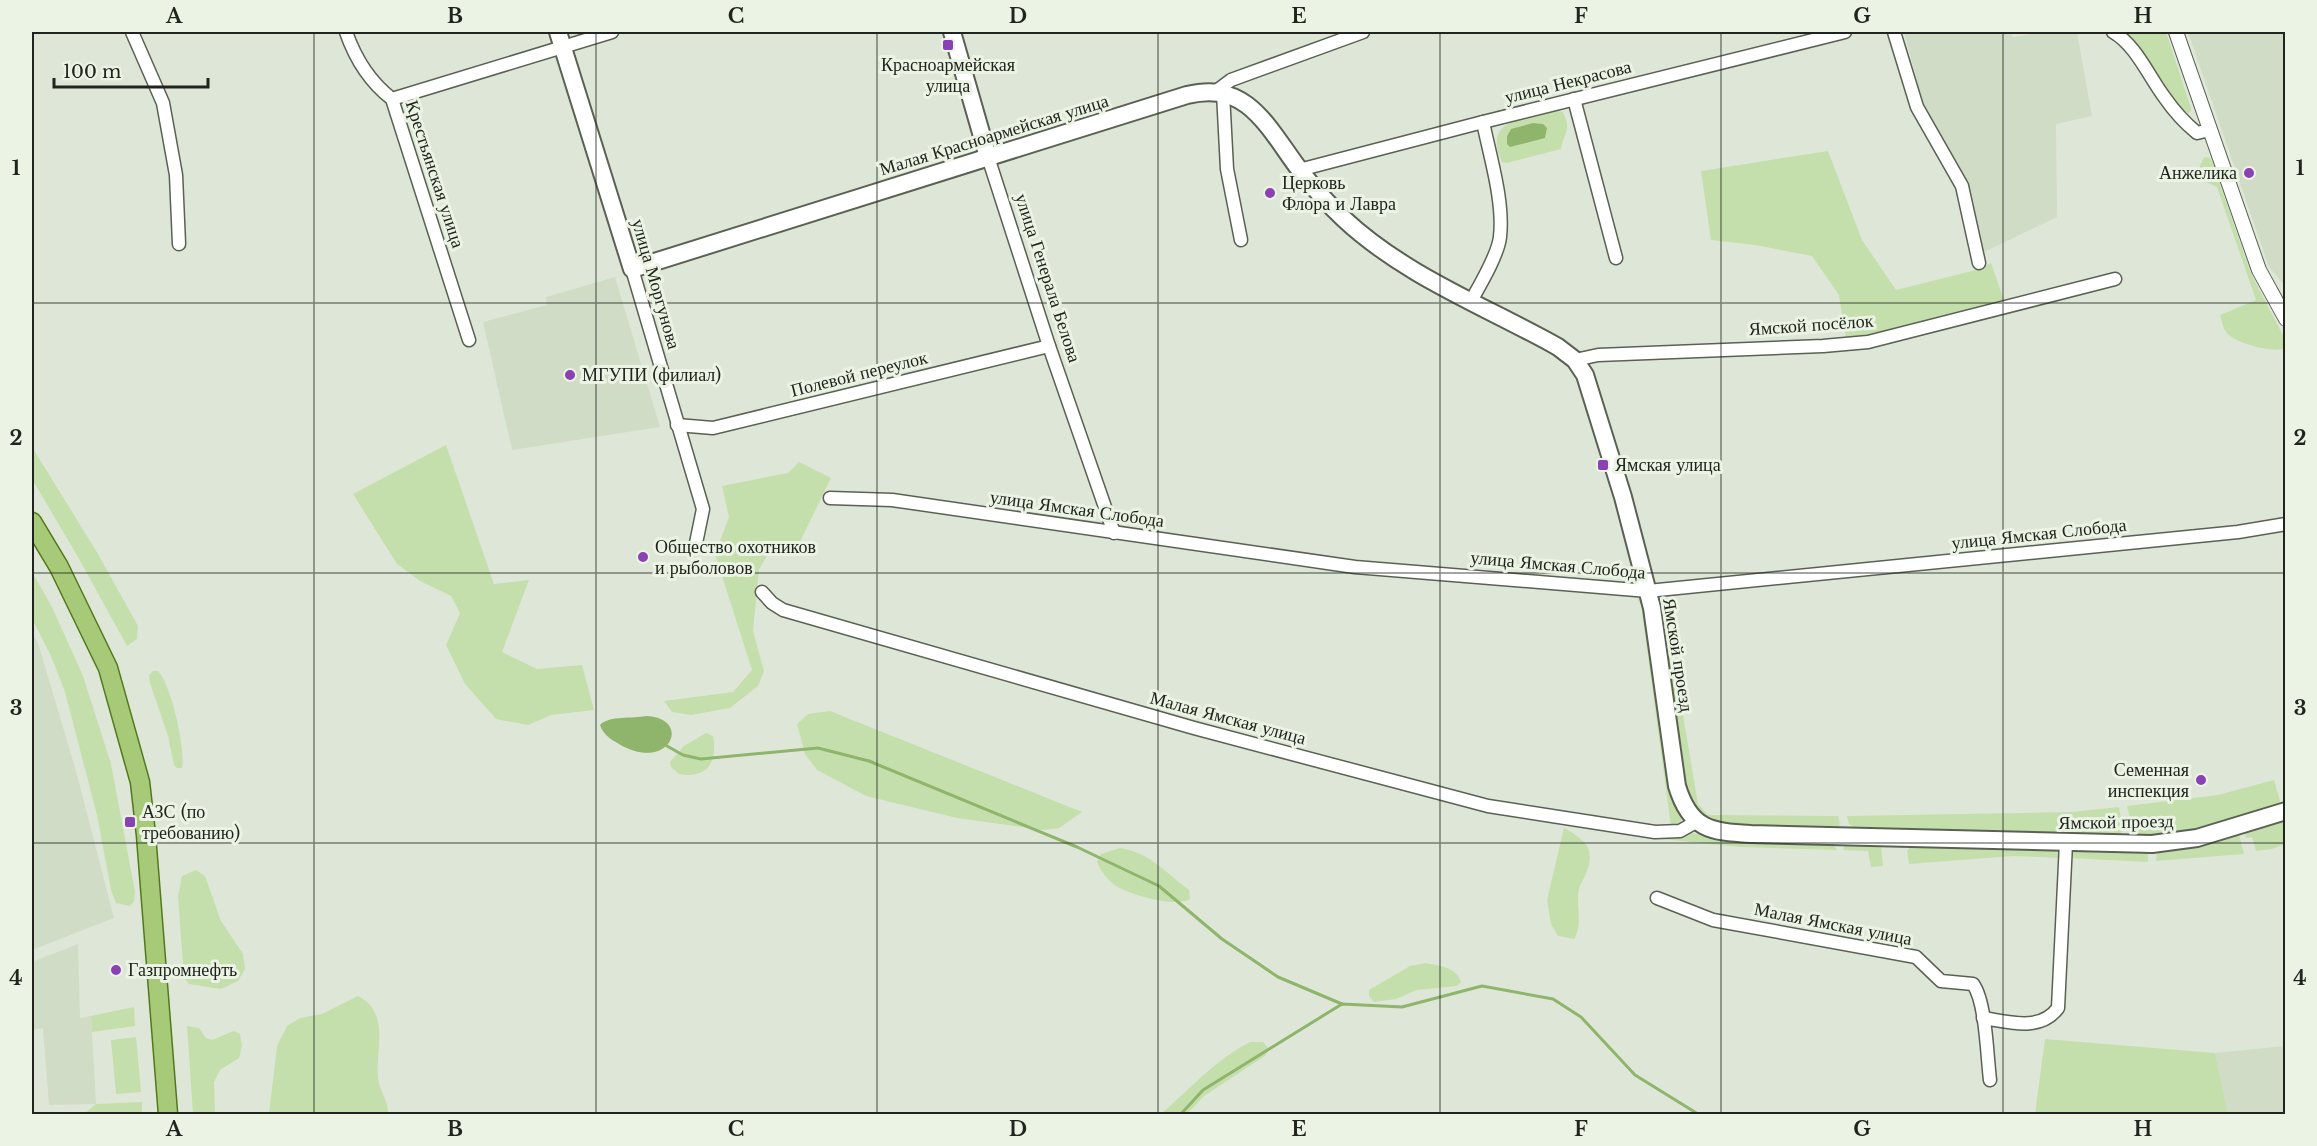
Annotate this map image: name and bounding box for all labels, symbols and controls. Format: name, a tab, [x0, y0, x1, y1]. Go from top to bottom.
text: A	[165, 4, 183, 28]
text: B	[447, 4, 463, 28]
text: C	[728, 4, 744, 28]
text: D	[1009, 4, 1027, 28]
text: E	[1291, 4, 1307, 28]
text: F	[1574, 4, 1588, 28]
text: G	[1853, 4, 1871, 28]
text: H	[2134, 4, 2153, 28]
marker: Красноармейская улица	[941, 38, 955, 52]
scale bar	[54, 51, 208, 89]
place label: Красноармейская улица	[881, 54, 1015, 97]
street label: улица Некрасова	[1502, 56, 1634, 108]
text: 100 m	[63, 61, 121, 83]
street label: Малая Красноармейская улица	[877, 90, 1111, 180]
street label: Крестьянская улица	[401, 97, 469, 251]
text: 1	[12, 156, 21, 180]
text: 1	[2296, 156, 2305, 180]
place label: Анжелика	[2159, 162, 2237, 184]
marker: Анжелика	[2242, 166, 2256, 180]
place label: Церковь Флора и Лавра	[1282, 172, 1396, 215]
marker: Церковь Флора и Лавра	[1263, 186, 1277, 200]
street label: улица Генерала Белова	[1010, 191, 1086, 365]
street label: улица Моргунова	[627, 216, 685, 352]
street label: Ямской посёлок	[1748, 310, 1874, 340]
street label: Полевой переулок	[788, 346, 930, 402]
place label: МГУПИ (филиал)	[582, 364, 721, 386]
marker: МГУПИ (филиал)	[563, 368, 577, 382]
text: 2	[9, 426, 23, 450]
text: 2	[2293, 426, 2307, 450]
place label: Ямская улица	[1615, 454, 1721, 476]
marker: Ямская улица	[1596, 458, 1610, 472]
street label: улица Ямская Слобода	[988, 486, 1166, 532]
street label: улица Ямская Слобода	[1950, 514, 2128, 554]
place label: Общество охотников и рыболовов	[655, 536, 816, 579]
street label: улица Ямская Слобода	[1470, 546, 1646, 584]
marker: Общество охотников и рыболовов	[636, 550, 650, 564]
street label: Ямской проезд	[1658, 596, 1698, 714]
street label: Малая Ямская улица	[1148, 687, 1308, 749]
text: 3	[10, 696, 22, 720]
text: 3	[2294, 696, 2306, 720]
place label: Семенная инспекция	[2108, 759, 2189, 802]
marker: Семенная инспекция	[2194, 773, 2208, 787]
place label: АЗС (по требованию)	[142, 801, 240, 844]
street label: Ямской проезд	[2058, 810, 2174, 834]
marker: АЗС (по требованию)	[123, 815, 137, 829]
street label: Малая Ямская улица	[1752, 898, 1914, 950]
place label: Газпромнефть	[128, 959, 237, 981]
marker: Газпромнефть	[109, 963, 123, 977]
text: 4	[9, 966, 23, 990]
text: 4	[2293, 966, 2307, 990]
text: A	[165, 1117, 183, 1141]
text: B	[447, 1117, 463, 1141]
text: C	[728, 1117, 744, 1141]
text: D	[1009, 1117, 1027, 1141]
text: E	[1291, 1117, 1307, 1141]
text: F	[1574, 1117, 1588, 1141]
text: G	[1853, 1117, 1871, 1141]
text: H	[2134, 1117, 2153, 1141]

